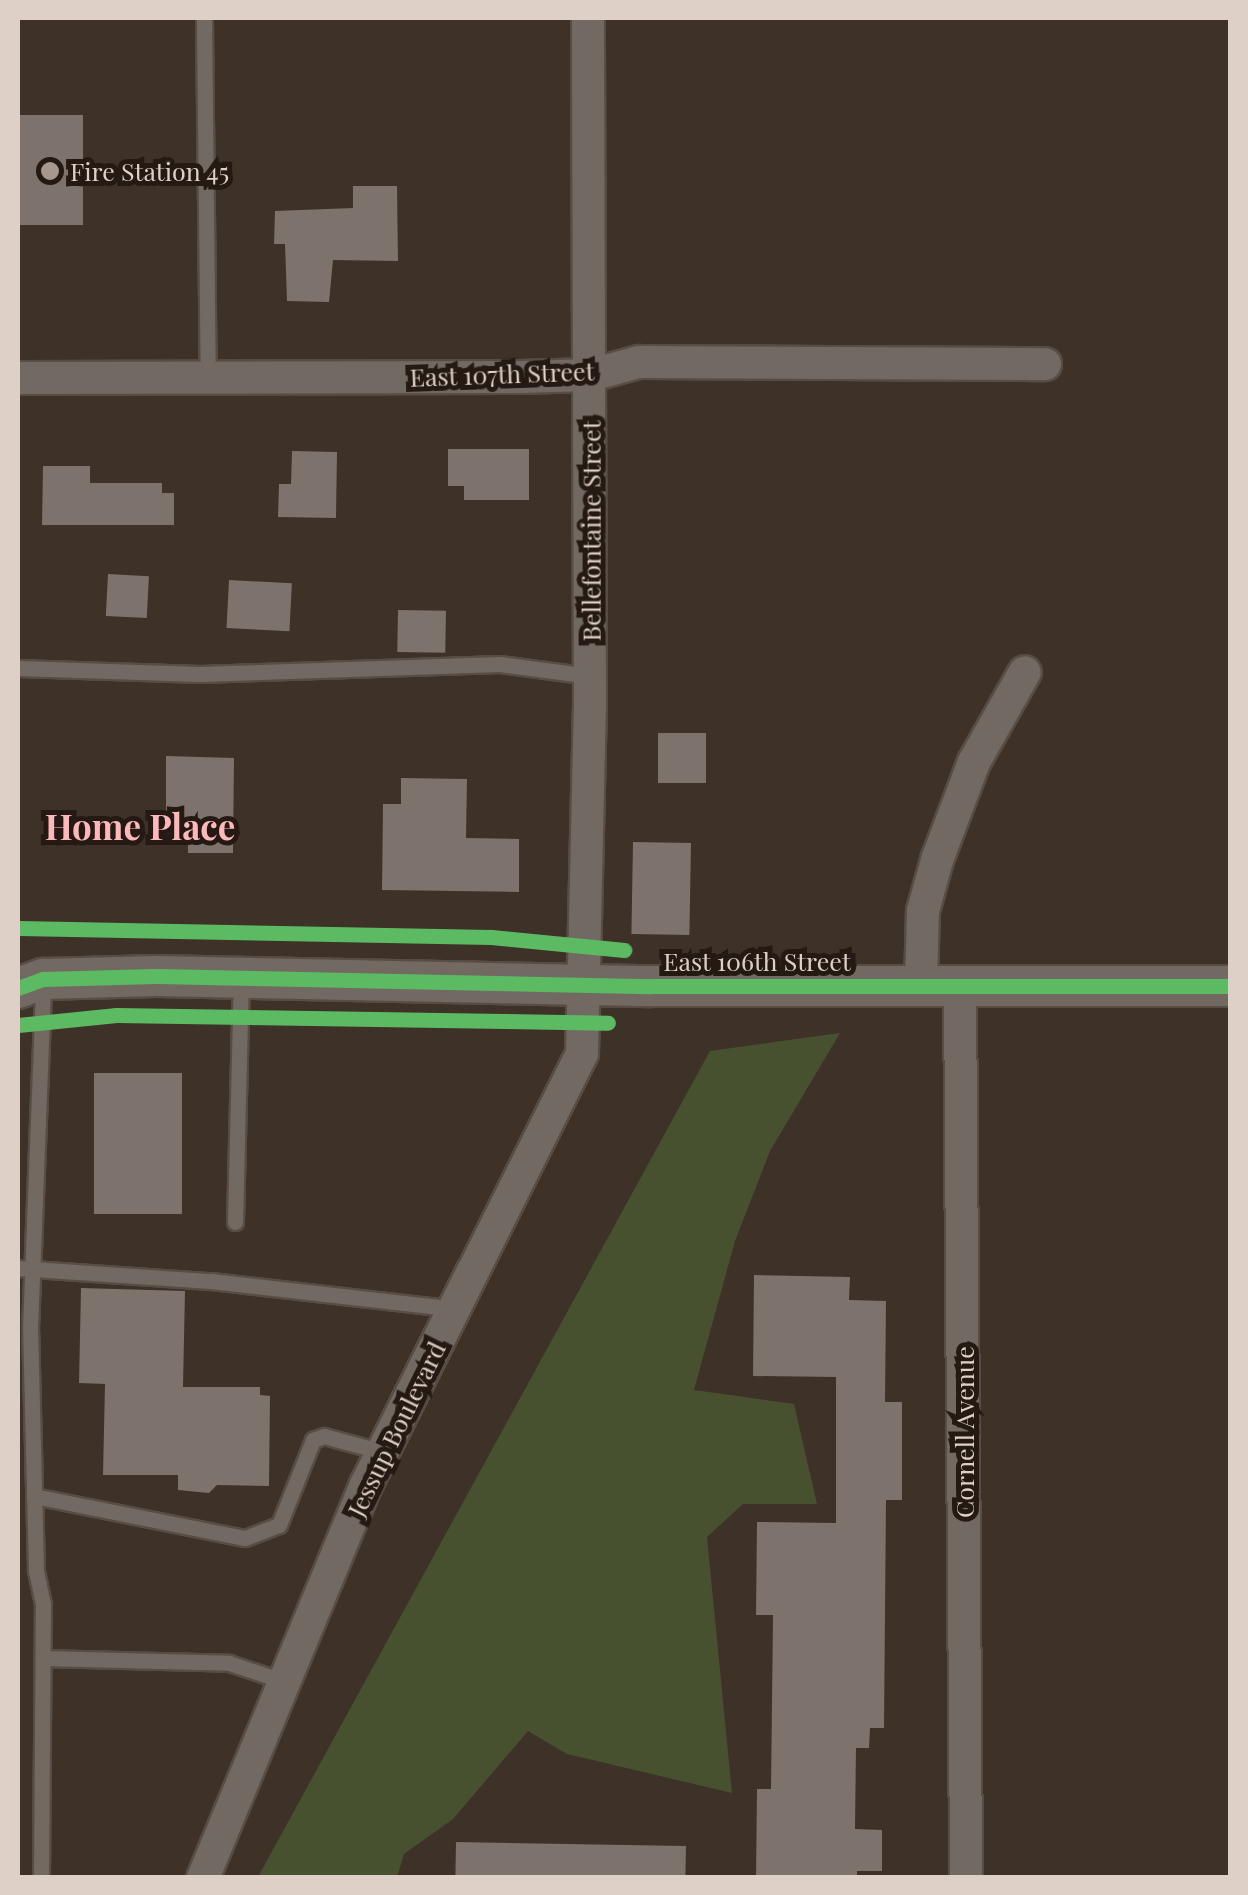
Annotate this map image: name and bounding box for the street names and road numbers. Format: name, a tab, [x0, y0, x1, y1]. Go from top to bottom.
street label: East 107th Street	[409, 356, 595, 392]
street label: Bellefontaine Street	[576, 421, 606, 641]
street label: East 106th Street	[663, 946, 851, 976]
street label: Jessup Boulevard	[341, 1337, 451, 1521]
street label: Cornell Avenue	[949, 1346, 979, 1518]

